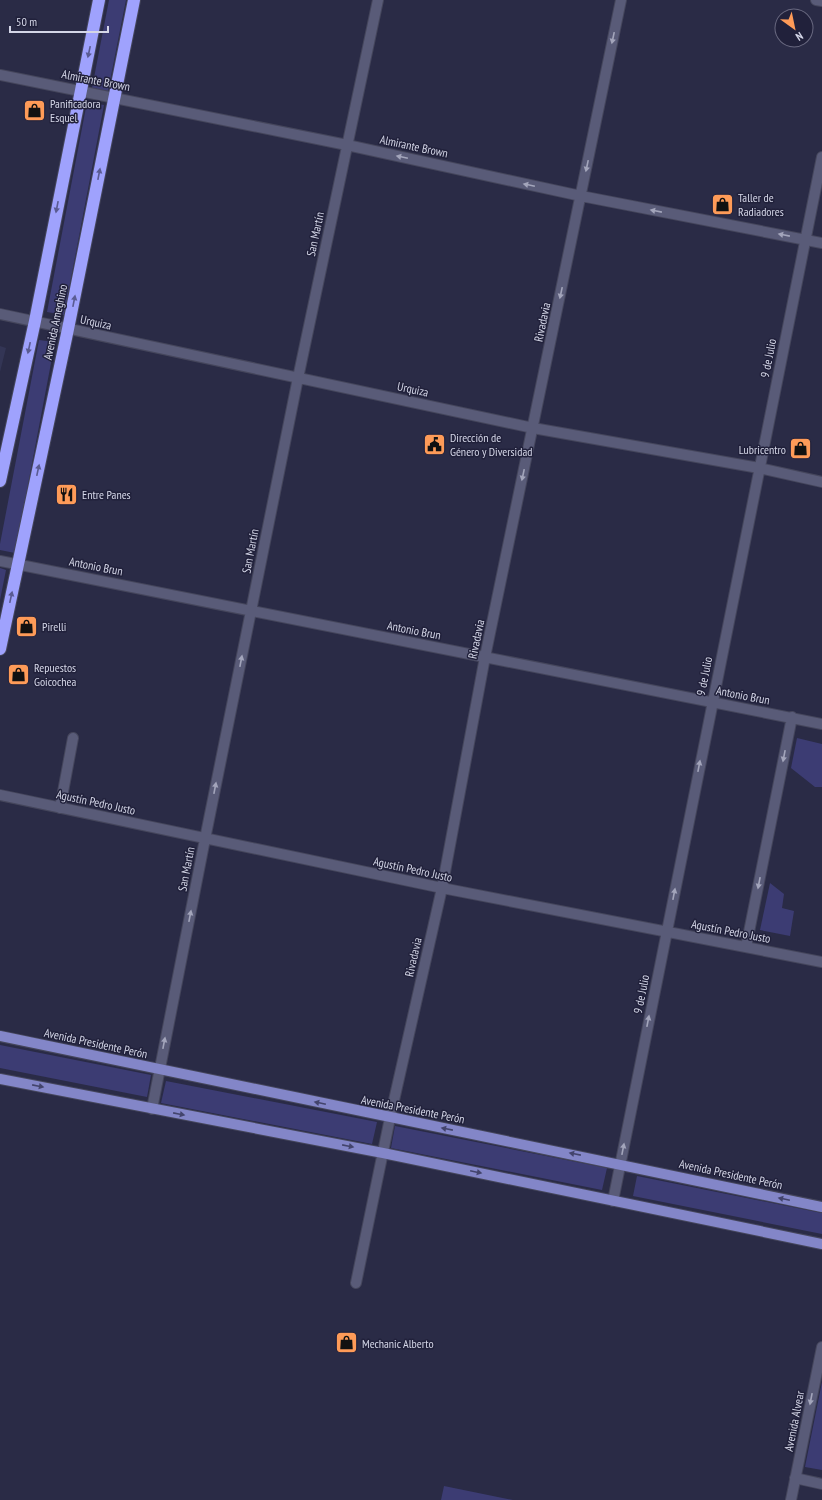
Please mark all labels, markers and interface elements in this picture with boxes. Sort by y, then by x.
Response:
scale bar [10,8,108,34]
north arrow [774,8,814,48]
text: 50 m [16,14,37,29]
text: N [793,29,806,44]
one-way arrow [609,32,615,44]
one-way arrow [85,46,91,58]
street label: Almirante Brown [61,66,131,94]
place label: Panificadora Esquel [50,96,101,125]
shop icon: Panificadora Esquel [21,97,47,123]
street label: Almirante Brown [379,131,449,161]
one-way arrow [396,154,408,160]
one-way arrow [583,159,589,172]
one-way arrow [96,168,102,180]
one-way arrow [523,181,535,187]
place label: Taller de Radiadores [738,190,784,219]
shop icon: Taller de Radiadores [710,191,736,217]
one-way arrow [54,201,60,213]
one-way arrow [650,207,662,213]
street label: San Martín [303,210,327,258]
one-way arrow [778,232,790,238]
street label: Avenida Ameghino [40,283,70,361]
one-way arrow [557,287,563,299]
one-way arrow [71,295,77,307]
street label: Rivadavia [531,301,554,343]
street label: Urquiza [79,311,113,333]
street label: 9 de Julio [757,337,779,379]
one-way arrow [25,342,31,354]
street label: Urquiza [396,378,430,400]
place label: Dirección de Género y Diversidad [450,430,532,459]
public building icon: Dirección de Género y Diversidad [422,431,448,457]
shop icon: Lubricentro [788,436,814,462]
place label: Lubricentro [739,442,786,457]
one-way arrow [35,463,41,476]
one-way arrow [520,469,526,481]
restaurant icon: Entre Panes [54,481,80,507]
place label: Entre Panes [82,487,131,502]
street label: San Martín [238,528,262,574]
street label: Antonio Brun [68,553,124,579]
one-way arrow [8,591,14,603]
shop icon: Pirelli [14,613,40,639]
street label: Antonio Brun [386,617,442,643]
street label: Rivadavia [465,618,488,660]
place label: Pirelli [42,619,66,634]
one-way arrow [238,655,244,667]
street label: 9 de Julio [693,655,715,697]
place label: Repuestos Goicochea [34,660,76,689]
shop icon: Repuestos Goicochea [6,661,32,687]
street label: Antonio Brun [715,682,771,708]
one-way arrow [781,749,787,762]
one-way arrow [697,760,703,772]
one-way arrow [212,782,218,795]
street label: Agustín Pedro Justo [55,786,137,818]
street label: San Martín [174,846,198,892]
street label: Agustín Pedro Justo [372,853,454,885]
one-way arrow [755,877,761,889]
one-way arrow [671,888,677,900]
one-way arrow [187,910,193,922]
street label: Agustín Pedro Justo [690,916,772,946]
street label: Rivadavia [401,936,425,978]
street label: 9 de Julio [630,973,652,1015]
one-way arrow [646,1015,652,1027]
street label: Avenida Presidente Perón [43,1025,149,1061]
one-way arrow [162,1037,168,1050]
one-way arrow [32,1084,44,1090]
street label: Avenida Presidente Perón [360,1092,466,1126]
one-way arrow [313,1100,326,1106]
one-way arrow [173,1112,186,1118]
one-way arrow [441,1126,453,1132]
one-way arrow [620,1142,626,1155]
one-way arrow [342,1144,355,1150]
one-way arrow [568,1151,581,1157]
street label: Avenida Presidente Perón [678,1156,784,1192]
one-way arrow [470,1170,482,1176]
one-way arrow [778,1195,790,1201]
shop icon: Mechanic Alberto [334,1330,360,1356]
place label: Mechanic Alberto [362,1336,434,1351]
street label: Avenida Alvear [781,1389,807,1452]
one-way arrow [808,1393,814,1405]

